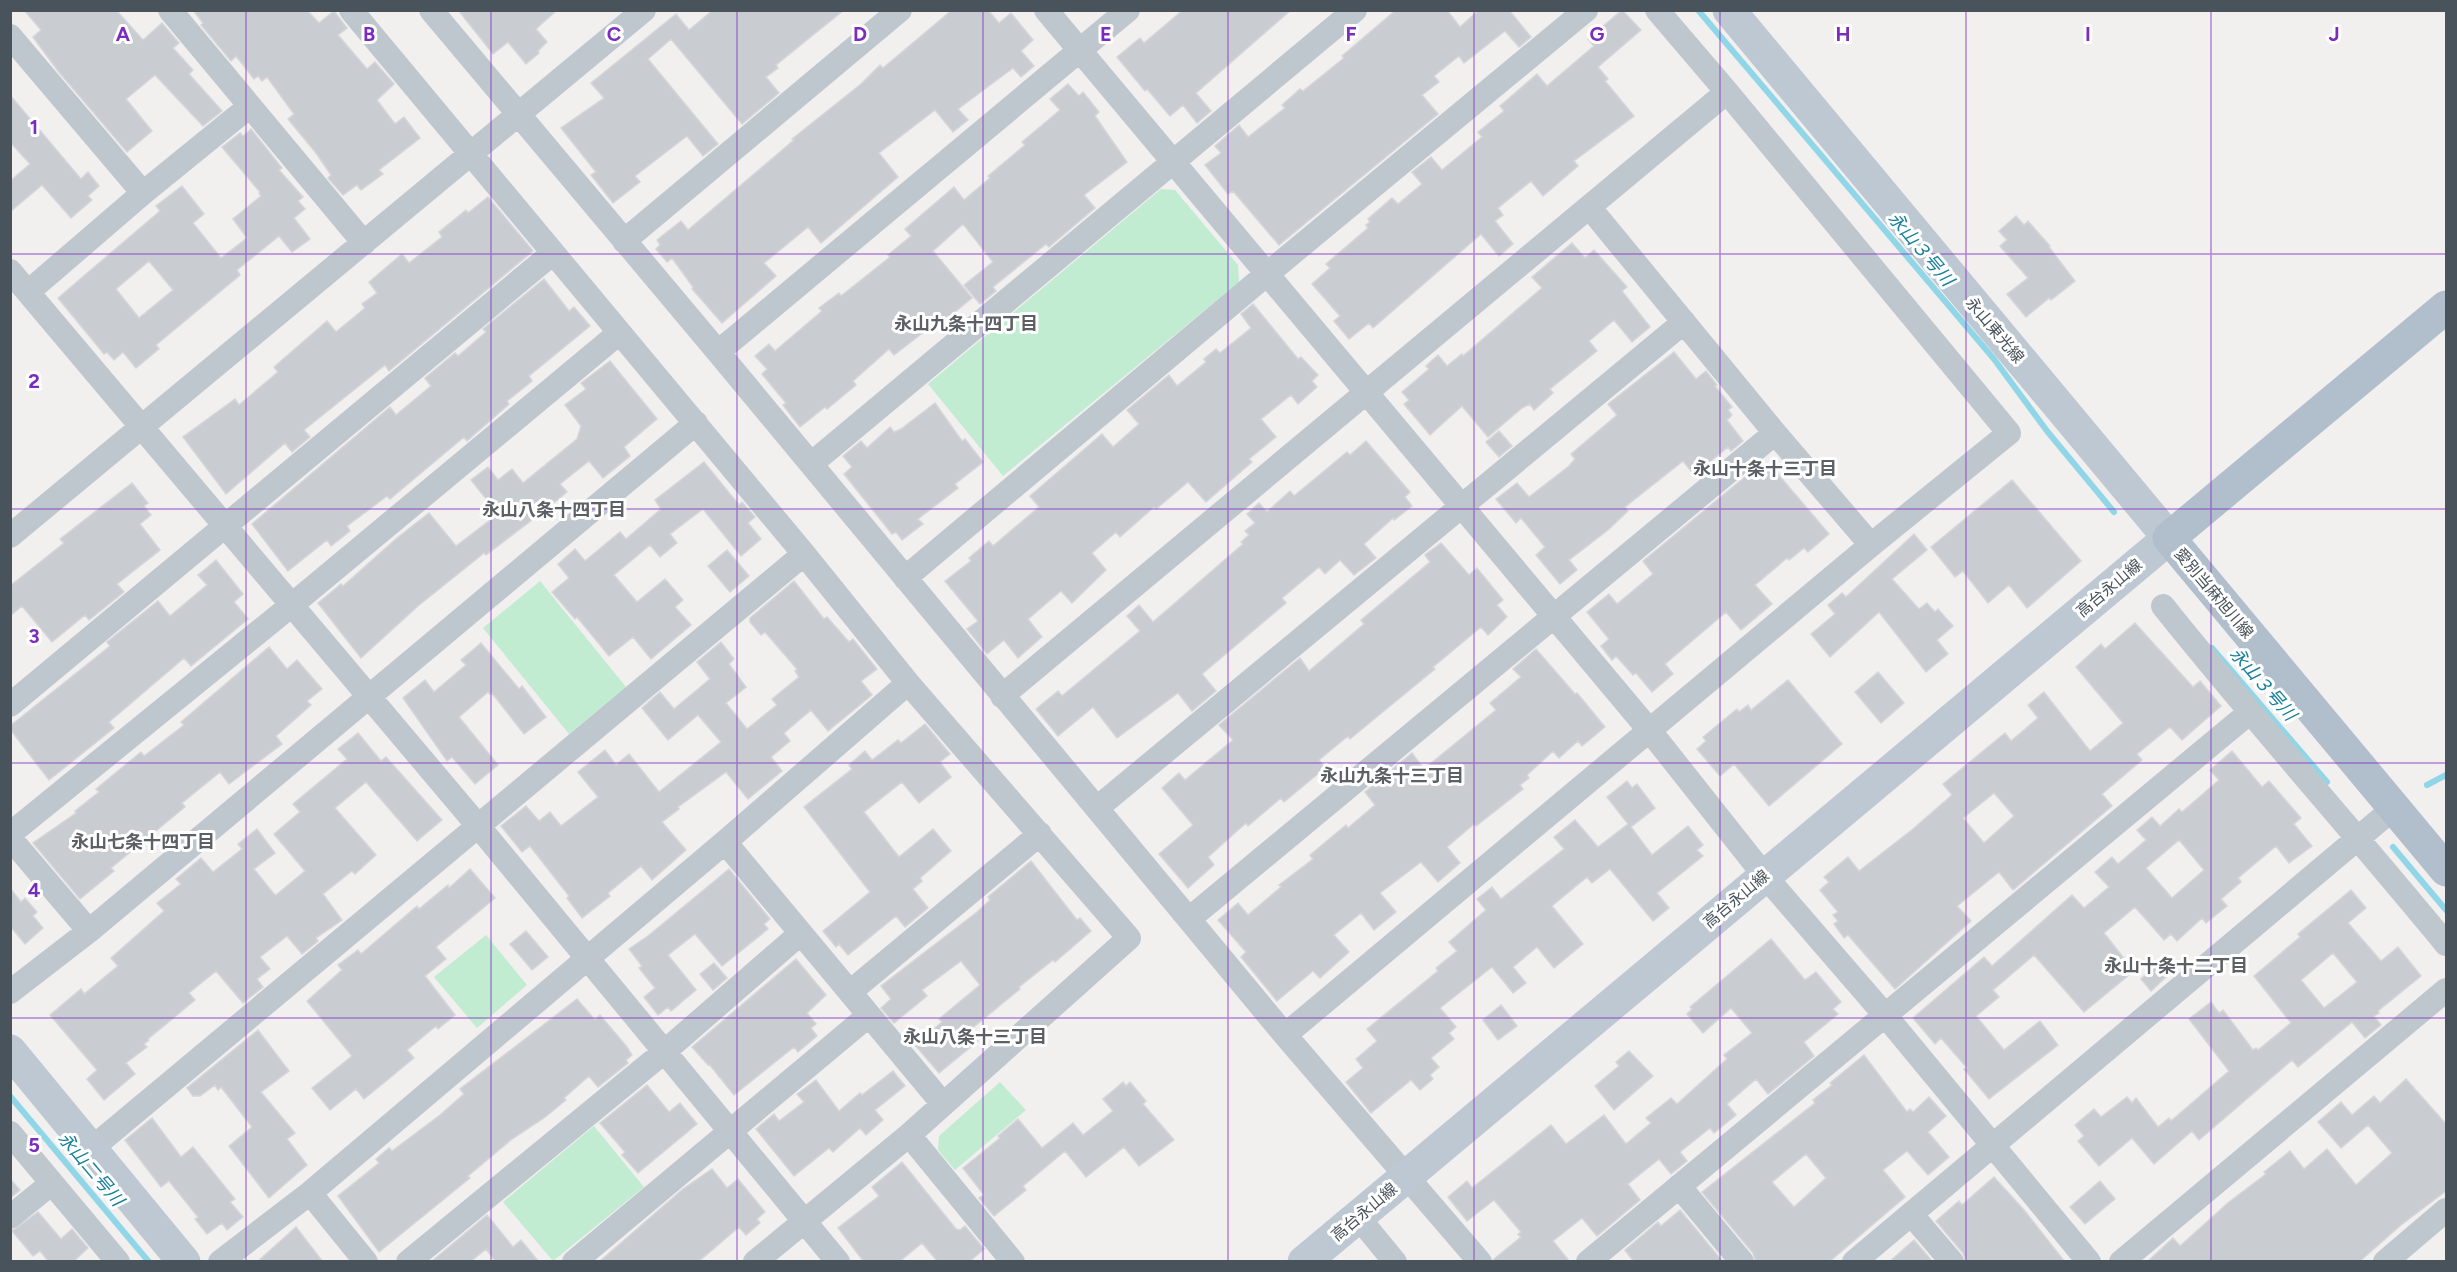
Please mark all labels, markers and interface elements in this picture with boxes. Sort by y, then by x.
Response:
text: A [116,22,131,46]
text: B [363,22,375,46]
text: C [607,22,621,46]
text: D [853,22,867,46]
text: E [1100,22,1112,46]
text: F [1345,22,1357,46]
text: G [1590,22,1605,46]
text: H [1836,22,1851,46]
text: I [2085,22,2091,46]
text: J [2328,22,2340,46]
text: 1 [30,115,38,139]
water label: 永山３号川 [1884,207,1960,292]
street label: 永山東光線 [1962,293,2028,367]
district label: 永山九条十四丁目 [894,313,1038,335]
text: 2 [28,369,40,393]
district label: 永山十条十三丁目 [1693,458,1837,480]
district label: 永山八条十四丁目 [482,499,626,521]
street label: 愛別当麻旭川線 [2171,544,2257,642]
street label: 高台永山線 [2072,555,2146,621]
text: 3 [28,624,40,648]
water label: 永山３号川 [2225,643,2302,727]
district label: 永山九条十三丁目 [1320,765,1464,787]
district label: 永山七条十四丁目 [71,831,215,853]
street label: 高台永山線 [1699,866,1773,932]
text: 4 [28,878,41,902]
district label: 永山十条十二丁目 [2104,955,2248,977]
district label: 永山八条十三丁目 [903,1026,1047,1048]
water label: 永山二号川 [54,1127,130,1212]
text: 5 [28,1133,40,1157]
street label: 高台永山線 [1327,1179,1401,1245]

